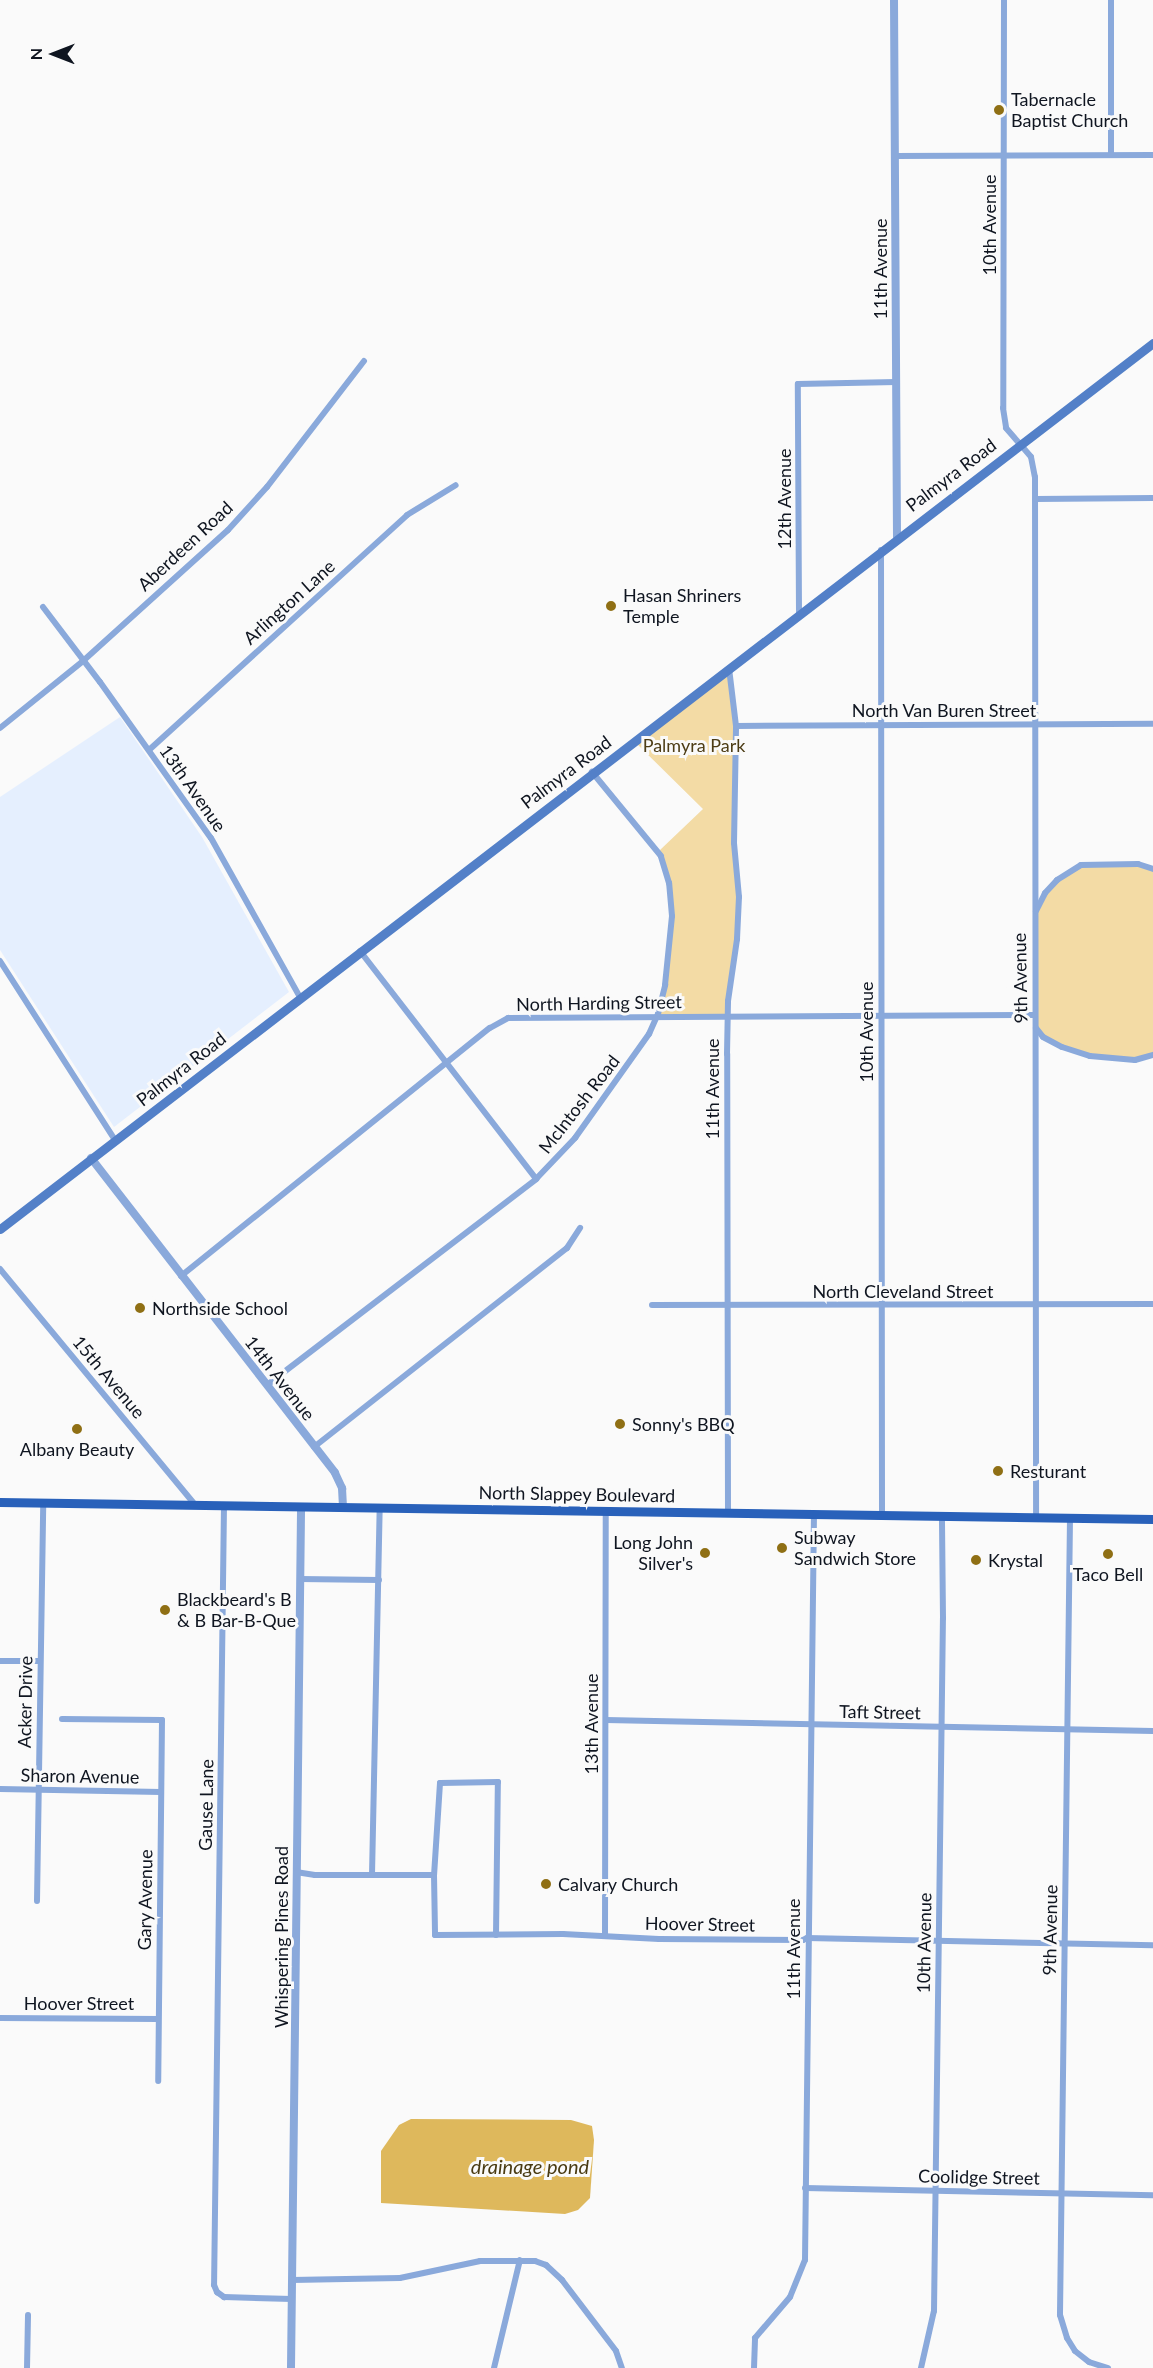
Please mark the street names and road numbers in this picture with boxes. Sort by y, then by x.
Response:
street label: 10th Avenue [978,174,1000,276]
street label: 11th Avenue [869,218,891,320]
street label: Palmyra Road [902,434,1000,516]
street label: 12th Avenue [773,448,795,550]
street label: Aberdeen Road [133,497,237,595]
street label: Arlington Lane [239,555,339,649]
street label: North Van Buren Street [851,699,1037,721]
street label: Palmyra Road [517,731,615,813]
street label: 13th Avenue [155,740,231,836]
street label: 9th Avenue [1008,932,1032,1024]
street label: 10th Avenue [855,981,877,1083]
street label: North Harding Street [516,991,682,1015]
street label: Palmyra Road [132,1027,230,1111]
street label: 11th Avenue [701,1038,723,1140]
street label: McIntosh Road [534,1051,624,1157]
street label: North Cleveland Street [813,1280,993,1302]
street label: 15th Avenue [68,1331,150,1423]
street label: 14th Avenue [240,1331,320,1425]
street label: North Slappey Boulevard [478,1481,676,1507]
street label: Acker Drive [13,1655,37,1749]
street label: 13th Avenue [580,1673,602,1775]
street label: Taft Street [839,1700,921,1724]
street label: Gause Lane [194,1759,218,1851]
street label: Sharon Avenue [20,1764,140,1788]
street label: Whispering Pines Road [270,1846,292,2028]
street label: Gary Avenue [133,1849,157,1951]
street label: 9th Avenue [1038,1884,1062,1976]
street label: 10th Avenue [912,1892,936,1994]
street label: 11th Avenue [782,1898,804,2000]
street label: Hoover Street [644,1912,756,1936]
street label: Hoover Street [24,1992,134,2014]
street label: Coolidge Street [918,2165,1040,2189]

